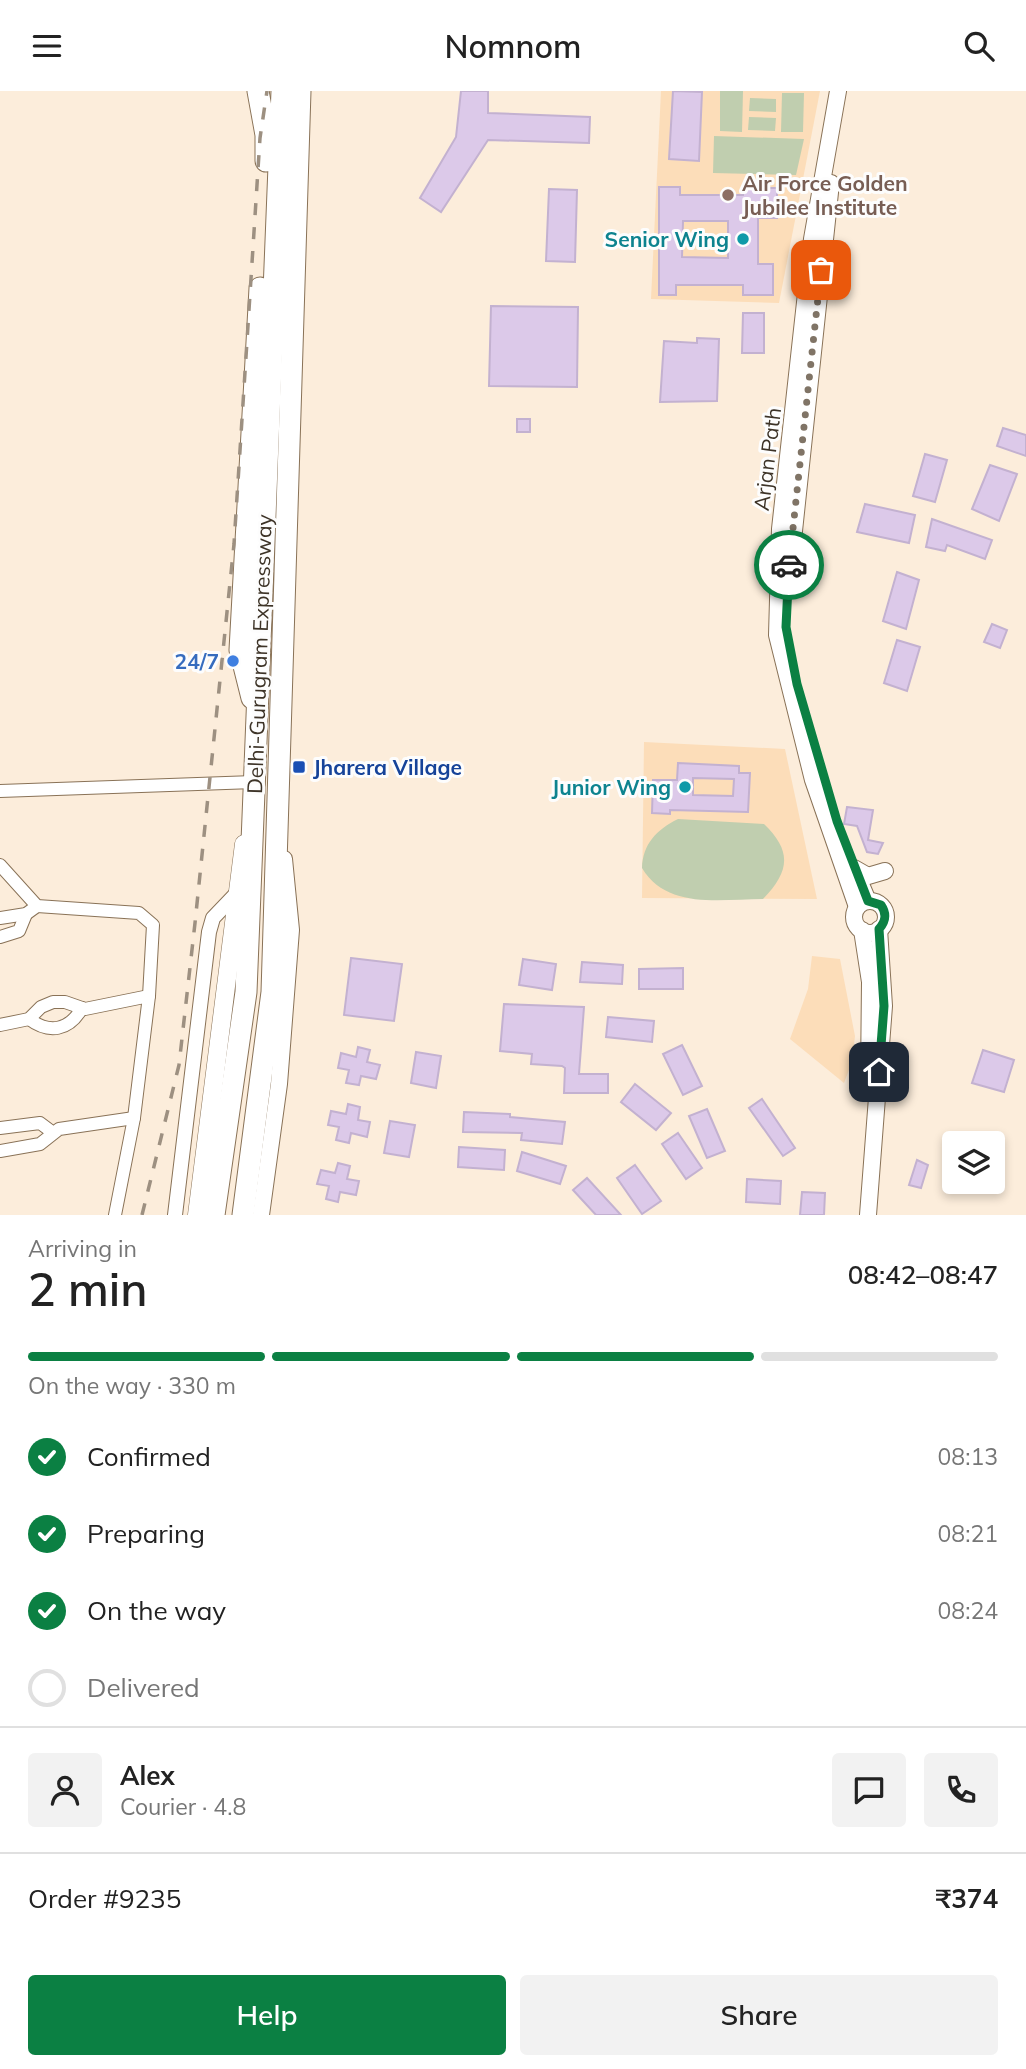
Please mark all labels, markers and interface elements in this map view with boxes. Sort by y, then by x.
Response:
text: Nomnom [445,26,582,66]
icon: menu [28,27,66,65]
icon: search [960,27,998,65]
place label: Air Force Golden Jubilee Institute [742,170,908,220]
marker: Air Force Golden Jubilee Institute [720,187,736,203]
place label: Senior Wing [605,226,729,252]
marker: Senior Wing [735,231,751,247]
pin [791,240,851,300]
icon: bag [802,251,840,289]
street label: Arjan Path [748,406,786,512]
street label: Delhi-Gurugram Expressway [241,514,277,794]
courier [754,530,824,600]
icon: car [770,546,808,584]
place label: 24/7 [175,648,219,674]
marker: 24/7 [225,653,241,669]
place label: Jharera Village [313,754,462,780]
marker: Jharera Village [291,759,307,775]
place label: Junior Wing [552,774,671,800]
marker: Junior Wing [677,779,693,795]
pin [849,1042,909,1102]
icon: home [860,1053,898,1091]
map controls [942,1131,1005,1194]
button: layers [942,1131,1005,1194]
text: Arriving in [28,1234,137,1263]
text: 08:42–08:47 [848,1258,998,1291]
text: 2 min [28,1260,147,1318]
text: On the way · 330 m [28,1371,236,1400]
icon: check [28,1438,66,1476]
text: Confirmed [87,1440,211,1473]
text: 08:13 [938,1442,998,1471]
icon: check [28,1515,66,1553]
text: Preparing [87,1517,205,1550]
text: 08:21 [938,1519,998,1548]
icon: check [28,1592,66,1630]
text: On the way [87,1594,226,1627]
text: 08:24 [938,1596,998,1625]
text: Delivered [87,1671,200,1704]
button: person [28,1753,102,1827]
button: chat [832,1753,906,1827]
button: phone [924,1753,998,1827]
text: Alex [120,1759,175,1792]
text: Courier · 4.8 [120,1792,246,1821]
text: Order #9235 [28,1882,181,1915]
text: ₹374 [936,1882,998,1915]
button: Help [28,1975,506,2055]
button: Share [520,1975,998,2055]

